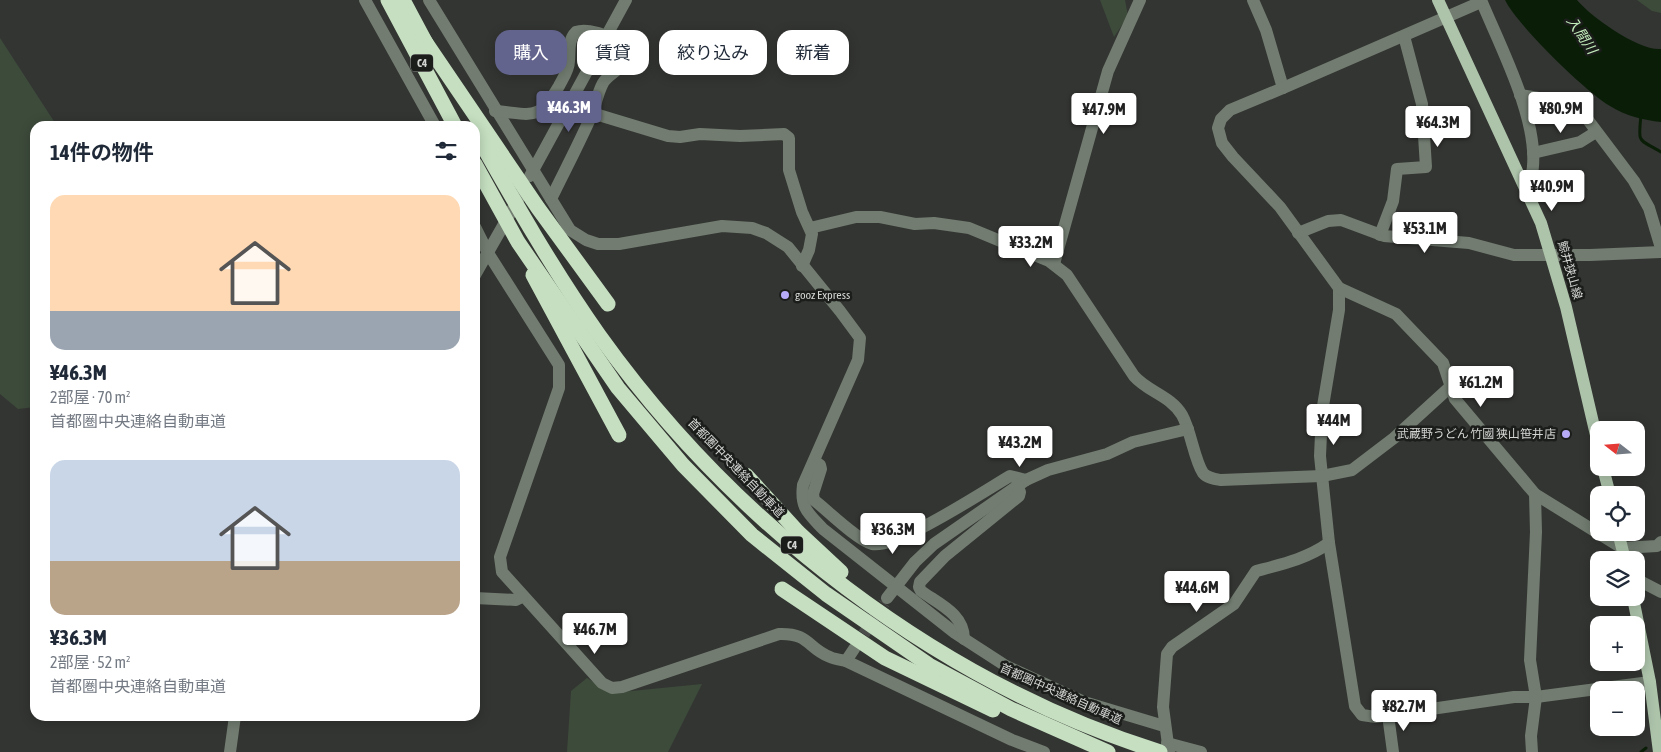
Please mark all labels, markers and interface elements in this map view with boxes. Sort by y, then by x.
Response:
water label: 入間川 [1564,13,1601,59]
chip: 購入 [495,30,567,75]
chip: 賃貸 [577,30,649,75]
chip: 絞り込み [659,30,767,75]
chip: 新着 [777,30,849,75]
road number: C4 [411,54,433,72]
pin: ¥46.3M [528,90,610,133]
pin: ¥47.9M [1063,92,1145,135]
pin: ¥80.9M [1520,92,1602,134]
text: ¥46.3M [547,98,591,116]
text: ¥80.9M [1539,99,1583,117]
text: ¥47.9M [1082,100,1126,118]
pin: ¥64.3M [1397,106,1479,148]
text: ¥64.3M [1416,113,1460,131]
icon: filters [432,137,460,165]
text: 14件の物件 [50,140,154,164]
pin: ¥40.9M [1511,170,1593,212]
text: ¥40.9M [1530,177,1574,195]
pin: ¥53.1M [1384,212,1466,254]
text: ¥53.1M [1403,219,1447,237]
pin: ¥33.2M [990,226,1072,268]
icon: home [210,228,300,318]
text: ¥33.2M [1009,233,1053,251]
street label: 鯨井狭山線 [1555,239,1585,301]
place label: gooz Express [795,288,850,302]
marker: gooz Express [779,289,791,301]
text: ¥46.3M [50,360,107,384]
pin: ¥61.2M [1440,366,1522,408]
text: ¥61.2M [1459,373,1503,391]
text: 2部屋 · 70 m² [50,388,131,406]
pin: ¥44M [1304,404,1364,446]
text: ¥44M [1318,411,1350,429]
text: 首都圏中央連絡自動車道 [50,412,226,430]
street label: 首都圏中央連絡自動車道 [685,416,787,520]
north arrow [1590,421,1645,476]
map controls [1590,421,1645,736]
pin: ¥43.2M [979,426,1061,468]
place label: 武蔵野うどん 竹國 狭山笹井店 [1397,427,1556,441]
marker: 武蔵野うどん 竹國 狭山笹井店 [1560,428,1572,440]
text: ¥43.2M [998,433,1042,451]
button: locate [1590,486,1645,541]
icon: home [210,493,300,583]
pin: ¥36.3M [852,512,934,555]
text: ¥36.3M [871,520,915,538]
road number: C4 [781,536,803,554]
button: layers [1590,551,1645,606]
pin: ¥44.6M [1156,570,1238,613]
text: ¥44.6M [1175,578,1219,596]
pin: ¥46.7M [554,612,636,655]
button: + [1590,616,1645,671]
text: ¥46.7M [573,620,617,638]
text: ¥36.3M [50,625,107,649]
text: 2部屋 · 52 m² [50,653,131,671]
street label: 首都圏中央連絡自動車道 [998,661,1124,727]
text: 首都圏中央連絡自動車道 [50,677,226,695]
button: − [1590,681,1645,736]
pin: ¥82.7M [1363,690,1445,732]
text: ¥82.7M [1382,697,1426,715]

